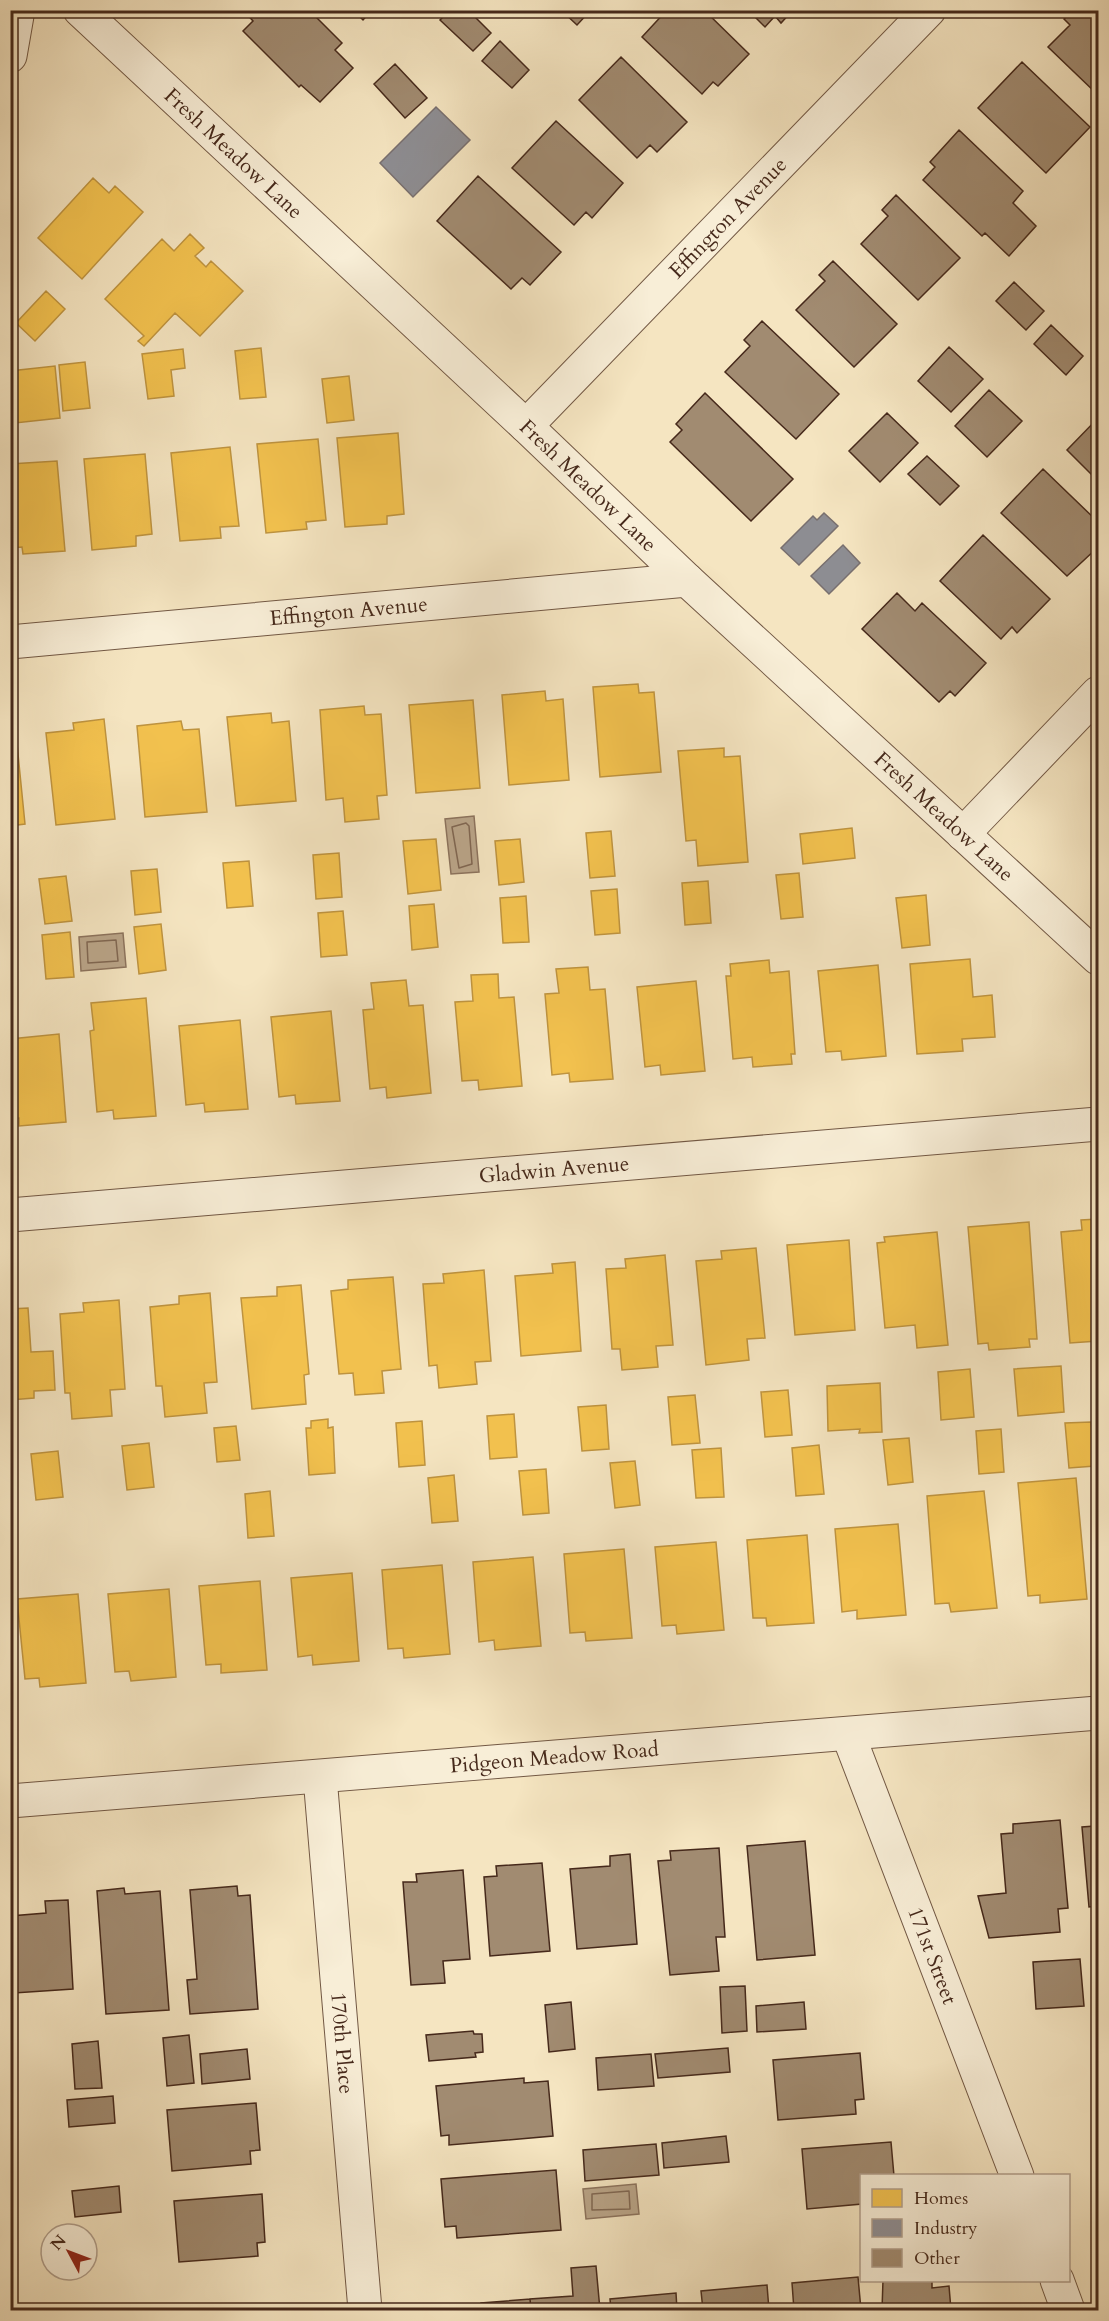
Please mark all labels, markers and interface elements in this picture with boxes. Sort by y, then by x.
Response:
street label: Fresh Meadow Lane [158,81,309,225]
street label: Effington Avenue [662,151,793,285]
street label: Fresh Meadow Lane [513,413,663,558]
street label: Effington Avenue [268,589,429,633]
street label: Fresh Meadow Lane [868,745,1020,888]
street label: Gladwin Avenue [478,1149,630,1190]
street label: Pidgeon Meadow Road [449,1734,660,1780]
street label: 171st Street [901,1902,965,2009]
street label: 170th Place [324,1991,361,2095]
legend [860,2174,1070,2282]
text: Homes [914,2186,968,2211]
text: Industry [914,2216,978,2241]
north arrow [39,2222,99,2282]
text: N [46,2230,71,2255]
text: Other [914,2246,960,2271]

